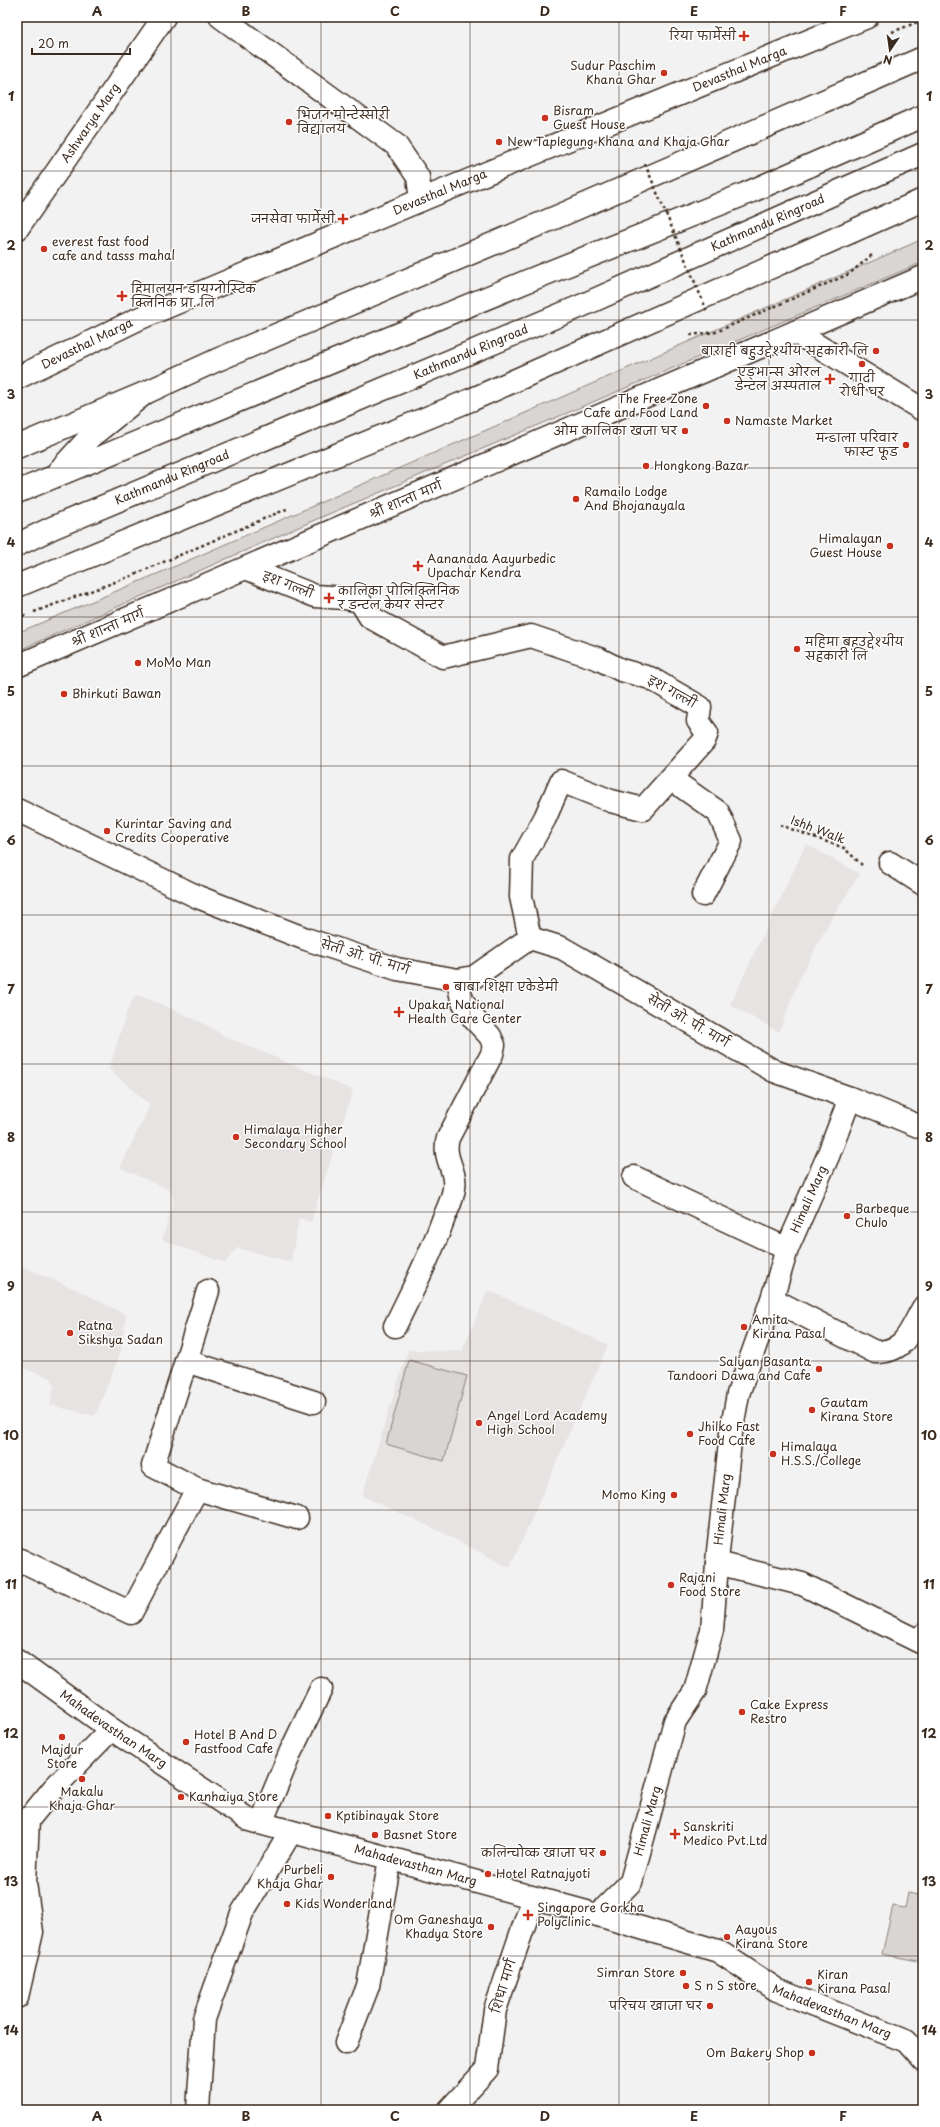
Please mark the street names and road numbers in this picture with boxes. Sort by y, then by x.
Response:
street label: Devasthal Marga [690,41,789,96]
street label: Ashwarya Marg [56,79,124,166]
street label: Devasthal Marga [390,164,490,219]
street label: Kathmandu Ringroad [708,189,827,255]
street label: Devasthal Marga [38,313,136,373]
street label: Kathmandu Ringroad [410,319,531,383]
street label: Kathmandu Ringroad [112,445,232,509]
street label: श्री शान्ता मार्ग [366,475,446,523]
street label: इश गल्ली [259,566,317,602]
street label: श्री शान्ता मार्ग [68,603,148,651]
street label: इश गल्ली [644,670,701,712]
street label: Ishh Walk [788,810,848,848]
street label: सेती ओ. पी. मार्ग [318,933,413,978]
street label: सेती ओ. पी. मार्ग [644,988,734,1052]
street label: Himali Marg [785,1162,831,1235]
street label: Himali Marg [709,1473,734,1546]
street label: Mahadevasthan Marg [57,1685,171,1772]
street label: Himali Marg [629,1784,665,1858]
street label: Mahadevasthan Marg [353,1839,479,1890]
street label: शिधा मार्ग [486,1955,520,2016]
street label: Mahadevasthan Marg [770,1979,894,2042]

